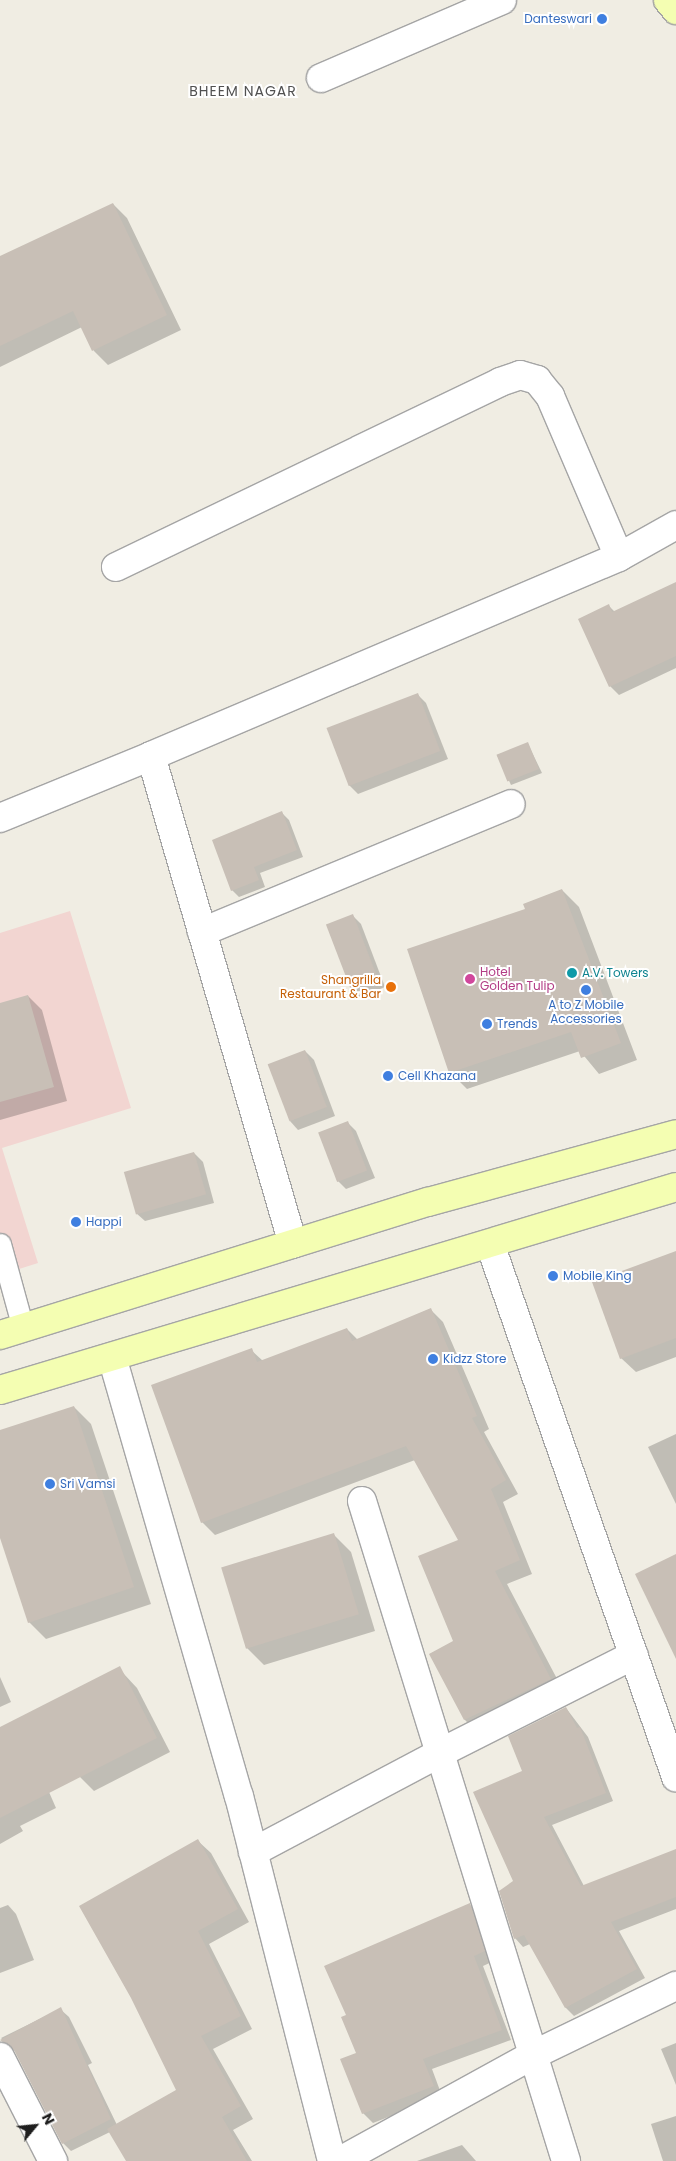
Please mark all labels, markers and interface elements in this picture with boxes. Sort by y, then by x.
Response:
place label: Danteswari [524,12,592,26]
marker: Danteswari [596,13,608,25]
district label: BHEEM NAGAR [188,83,298,99]
place label: Hotel Golden Tulip [480,965,555,993]
place label: A.V. Towers [582,966,649,980]
marker: A.V. Towers [566,967,578,979]
place label: Shangrilla Restaurant & Bar [280,973,381,1001]
marker: Hotel Golden Tulip [464,973,476,985]
marker: Shangrilla Restaurant & Bar [385,981,397,993]
marker: A to Z Mobile Accessories [580,984,592,996]
place label: A to Z Mobile Accessories [548,998,624,1026]
place label: Trends [497,1017,537,1031]
marker: Trends [481,1018,493,1030]
place label: Cell Khazana [398,1069,476,1083]
marker: Cell Khazana [382,1070,394,1082]
place label: Happi [86,1215,122,1229]
marker: Happi [70,1216,82,1228]
place label: Mobile King [563,1269,632,1283]
marker: Mobile King [547,1270,559,1282]
place label: Kidzz Store [443,1352,506,1366]
marker: Kidzz Store [427,1353,439,1365]
place label: Sri Vamsi [60,1477,115,1491]
marker: Sri Vamsi [44,1478,56,1490]
north arrow [10,2101,60,2151]
text: N [37,2110,60,2128]

